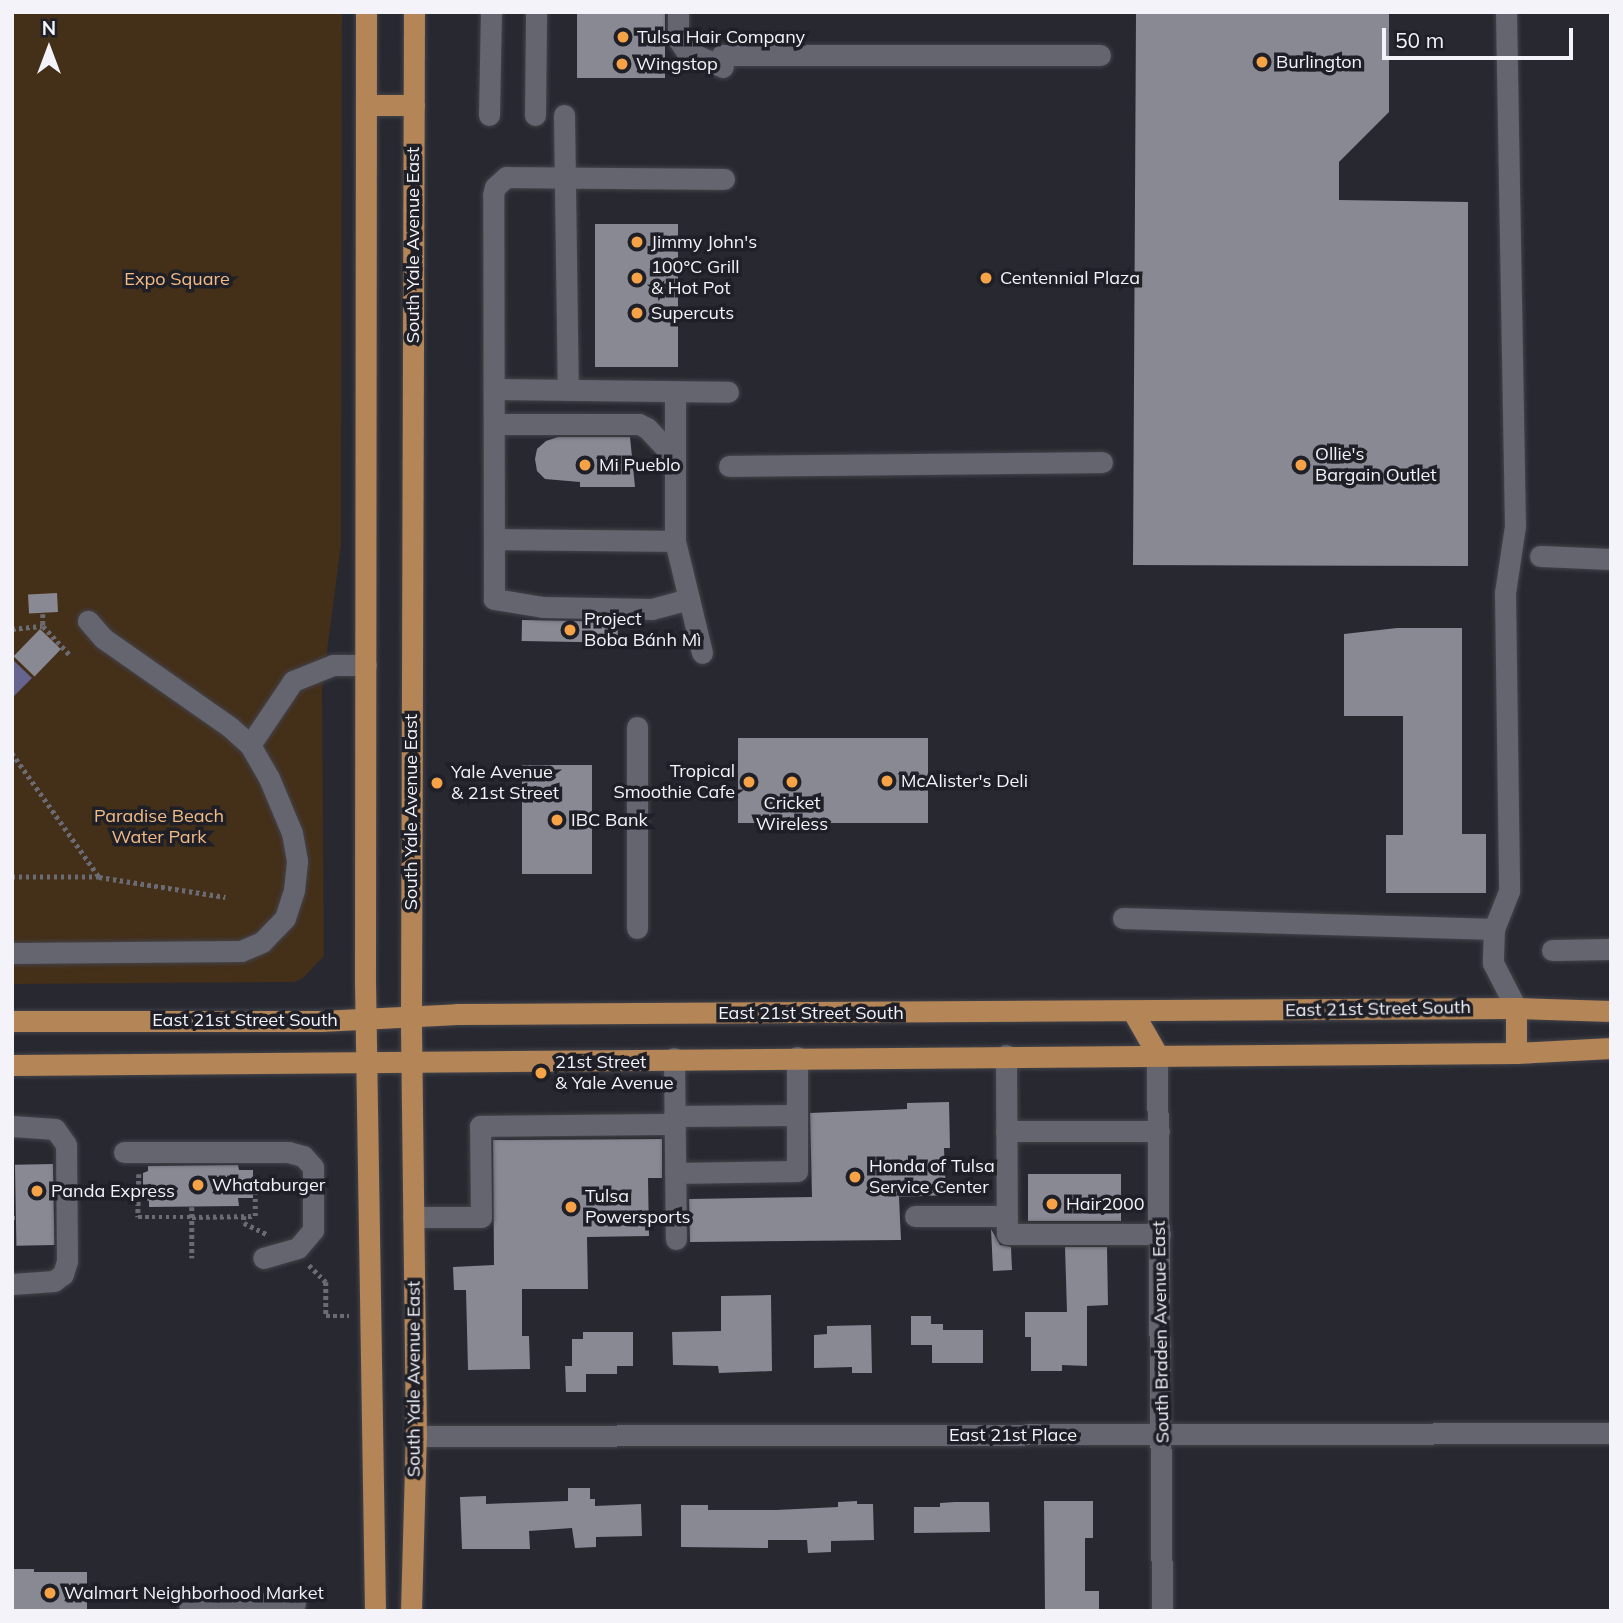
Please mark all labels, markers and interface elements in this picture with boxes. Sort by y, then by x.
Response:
north arrow [14,14,84,84]
scale bar [1385,14,1576,58]
text: N [42,16,56,40]
place label: Tulsa Hair Company [637,26,805,48]
text: 50 m [1395,27,1444,53]
marker: Tulsa Hair Company [615,29,631,45]
place label: Burlington [1276,51,1362,73]
place label: Wingstop [636,53,718,75]
marker: Burlington [1254,54,1270,70]
marker: Wingstop [614,56,630,72]
street label: South Yale Avenue East [402,147,424,343]
place label: Jimmy John's [651,231,757,253]
marker: Jimmy John's [629,234,645,250]
place label: 100°C Grill & Hot Pot [651,257,739,300]
place label: Centennial Plaza [1000,267,1140,289]
park label: Expo Square [124,268,230,290]
marker: 100°C Grill & Hot Pot [629,270,645,286]
marker: Centennial Plaza [978,270,994,286]
place label: Supercuts [651,302,734,324]
marker: Supercuts [629,305,645,321]
place label: Ollie's Bargain Outlet [1315,444,1437,486]
place label: Mi Pueblo [599,454,681,476]
marker: Mi Pueblo [577,457,593,473]
marker: Ollie's Bargain Outlet [1293,457,1309,473]
place label: Project Boba Bánh Mì [584,609,701,652]
marker: Project Boba Bánh Mì [562,622,578,638]
street label: South Yale Avenue East [400,714,422,910]
place label: Tropical Smoothie Cafe [613,761,735,804]
place label: Yale Avenue & 21st Street [451,762,559,804]
place label: McAlister's Deli [901,770,1028,792]
marker: McAlister's Deli [879,773,895,789]
marker: Tropical Smoothie Cafe [741,774,757,790]
marker: Cricket Wireless [784,774,800,790]
marker: Yale Avenue & 21st Street [429,775,445,791]
place label: Cricket Wireless [756,793,828,836]
park label: Paradise Beach Water Park [94,806,224,848]
place label: IBC Bank [571,809,648,831]
marker: IBC Bank [549,812,565,828]
street label: East 21st Street South [1285,997,1471,1021]
street label: East 21st Street South [718,1002,904,1024]
street label: East 21st Street South [152,1009,338,1031]
place label: 21st Street & Yale Avenue [555,1052,674,1094]
marker: 21st Street & Yale Avenue [533,1065,549,1081]
place label: Honda of Tulsa Service Center [869,1156,995,1198]
marker: Honda of Tulsa Service Center [847,1169,863,1185]
place label: Whataburger [212,1174,325,1196]
marker: Whataburger [190,1177,206,1193]
place label: Panda Express [51,1180,175,1202]
marker: Panda Express [29,1183,45,1199]
place label: Tulsa Powersports [585,1186,690,1228]
place label: Hair2000 [1066,1193,1145,1215]
marker: Hair2000 [1044,1196,1060,1212]
marker: Tulsa Powersports [563,1199,579,1215]
street label: South Braden Avenue East [1148,1221,1174,1443]
street label: South Yale Avenue East [403,1281,425,1477]
street label: East 21st Place [949,1424,1077,1446]
place label: Walmart Neighborhood Market [64,1582,324,1604]
marker: Walmart Neighborhood Market [42,1585,58,1601]

